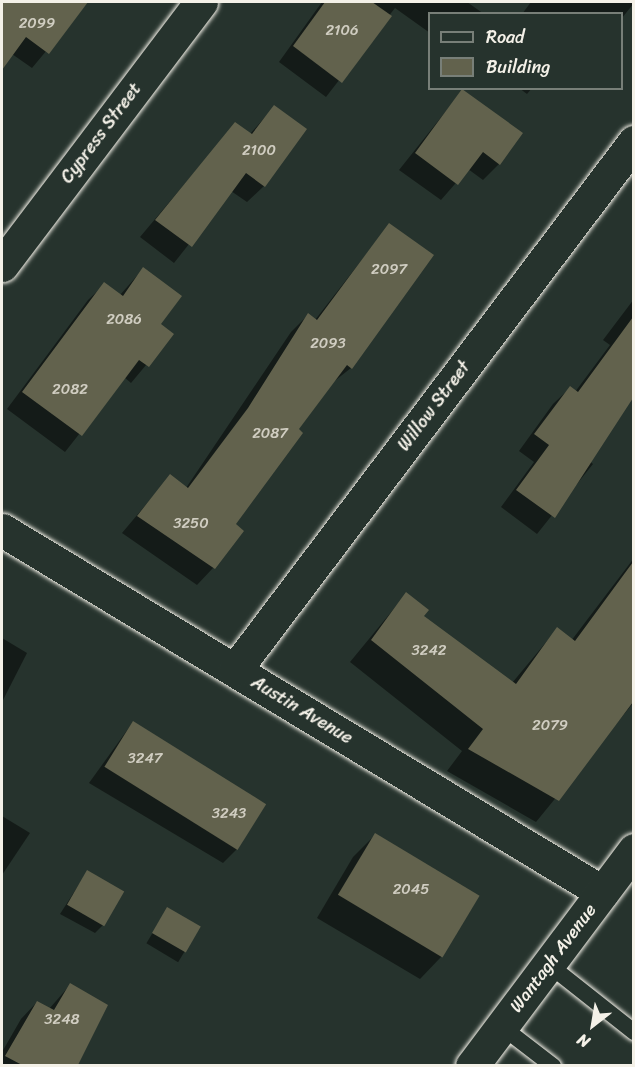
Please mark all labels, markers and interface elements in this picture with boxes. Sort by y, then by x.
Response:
legend [428,12,623,90]
house number: 2099 [19,15,55,33]
text: Road [486,21,525,53]
house number: 2106 [325,22,359,40]
text: Building [486,51,550,83]
street label: Cypress Street [56,78,146,188]
house number: 2100 [242,142,276,160]
house number: 2097 [371,261,407,279]
house number: 2086 [106,311,142,329]
house number: 2093 [310,335,346,353]
street label: Willow Street [393,357,475,455]
house number: 2082 [52,381,88,399]
house number: 2087 [252,425,288,443]
house number: 3250 [173,515,209,533]
house number: 3242 [412,642,446,660]
street label: Austin Avenue [247,671,357,749]
house number: 2079 [532,717,568,735]
house number: 3247 [128,750,162,768]
house number: 3243 [212,805,246,823]
house number: 2045 [393,881,429,899]
street label: Wantagh Avenue [505,900,601,1016]
north arrow [563,995,623,1055]
house number: 3248 [44,1011,80,1029]
text: N [571,1026,596,1056]

